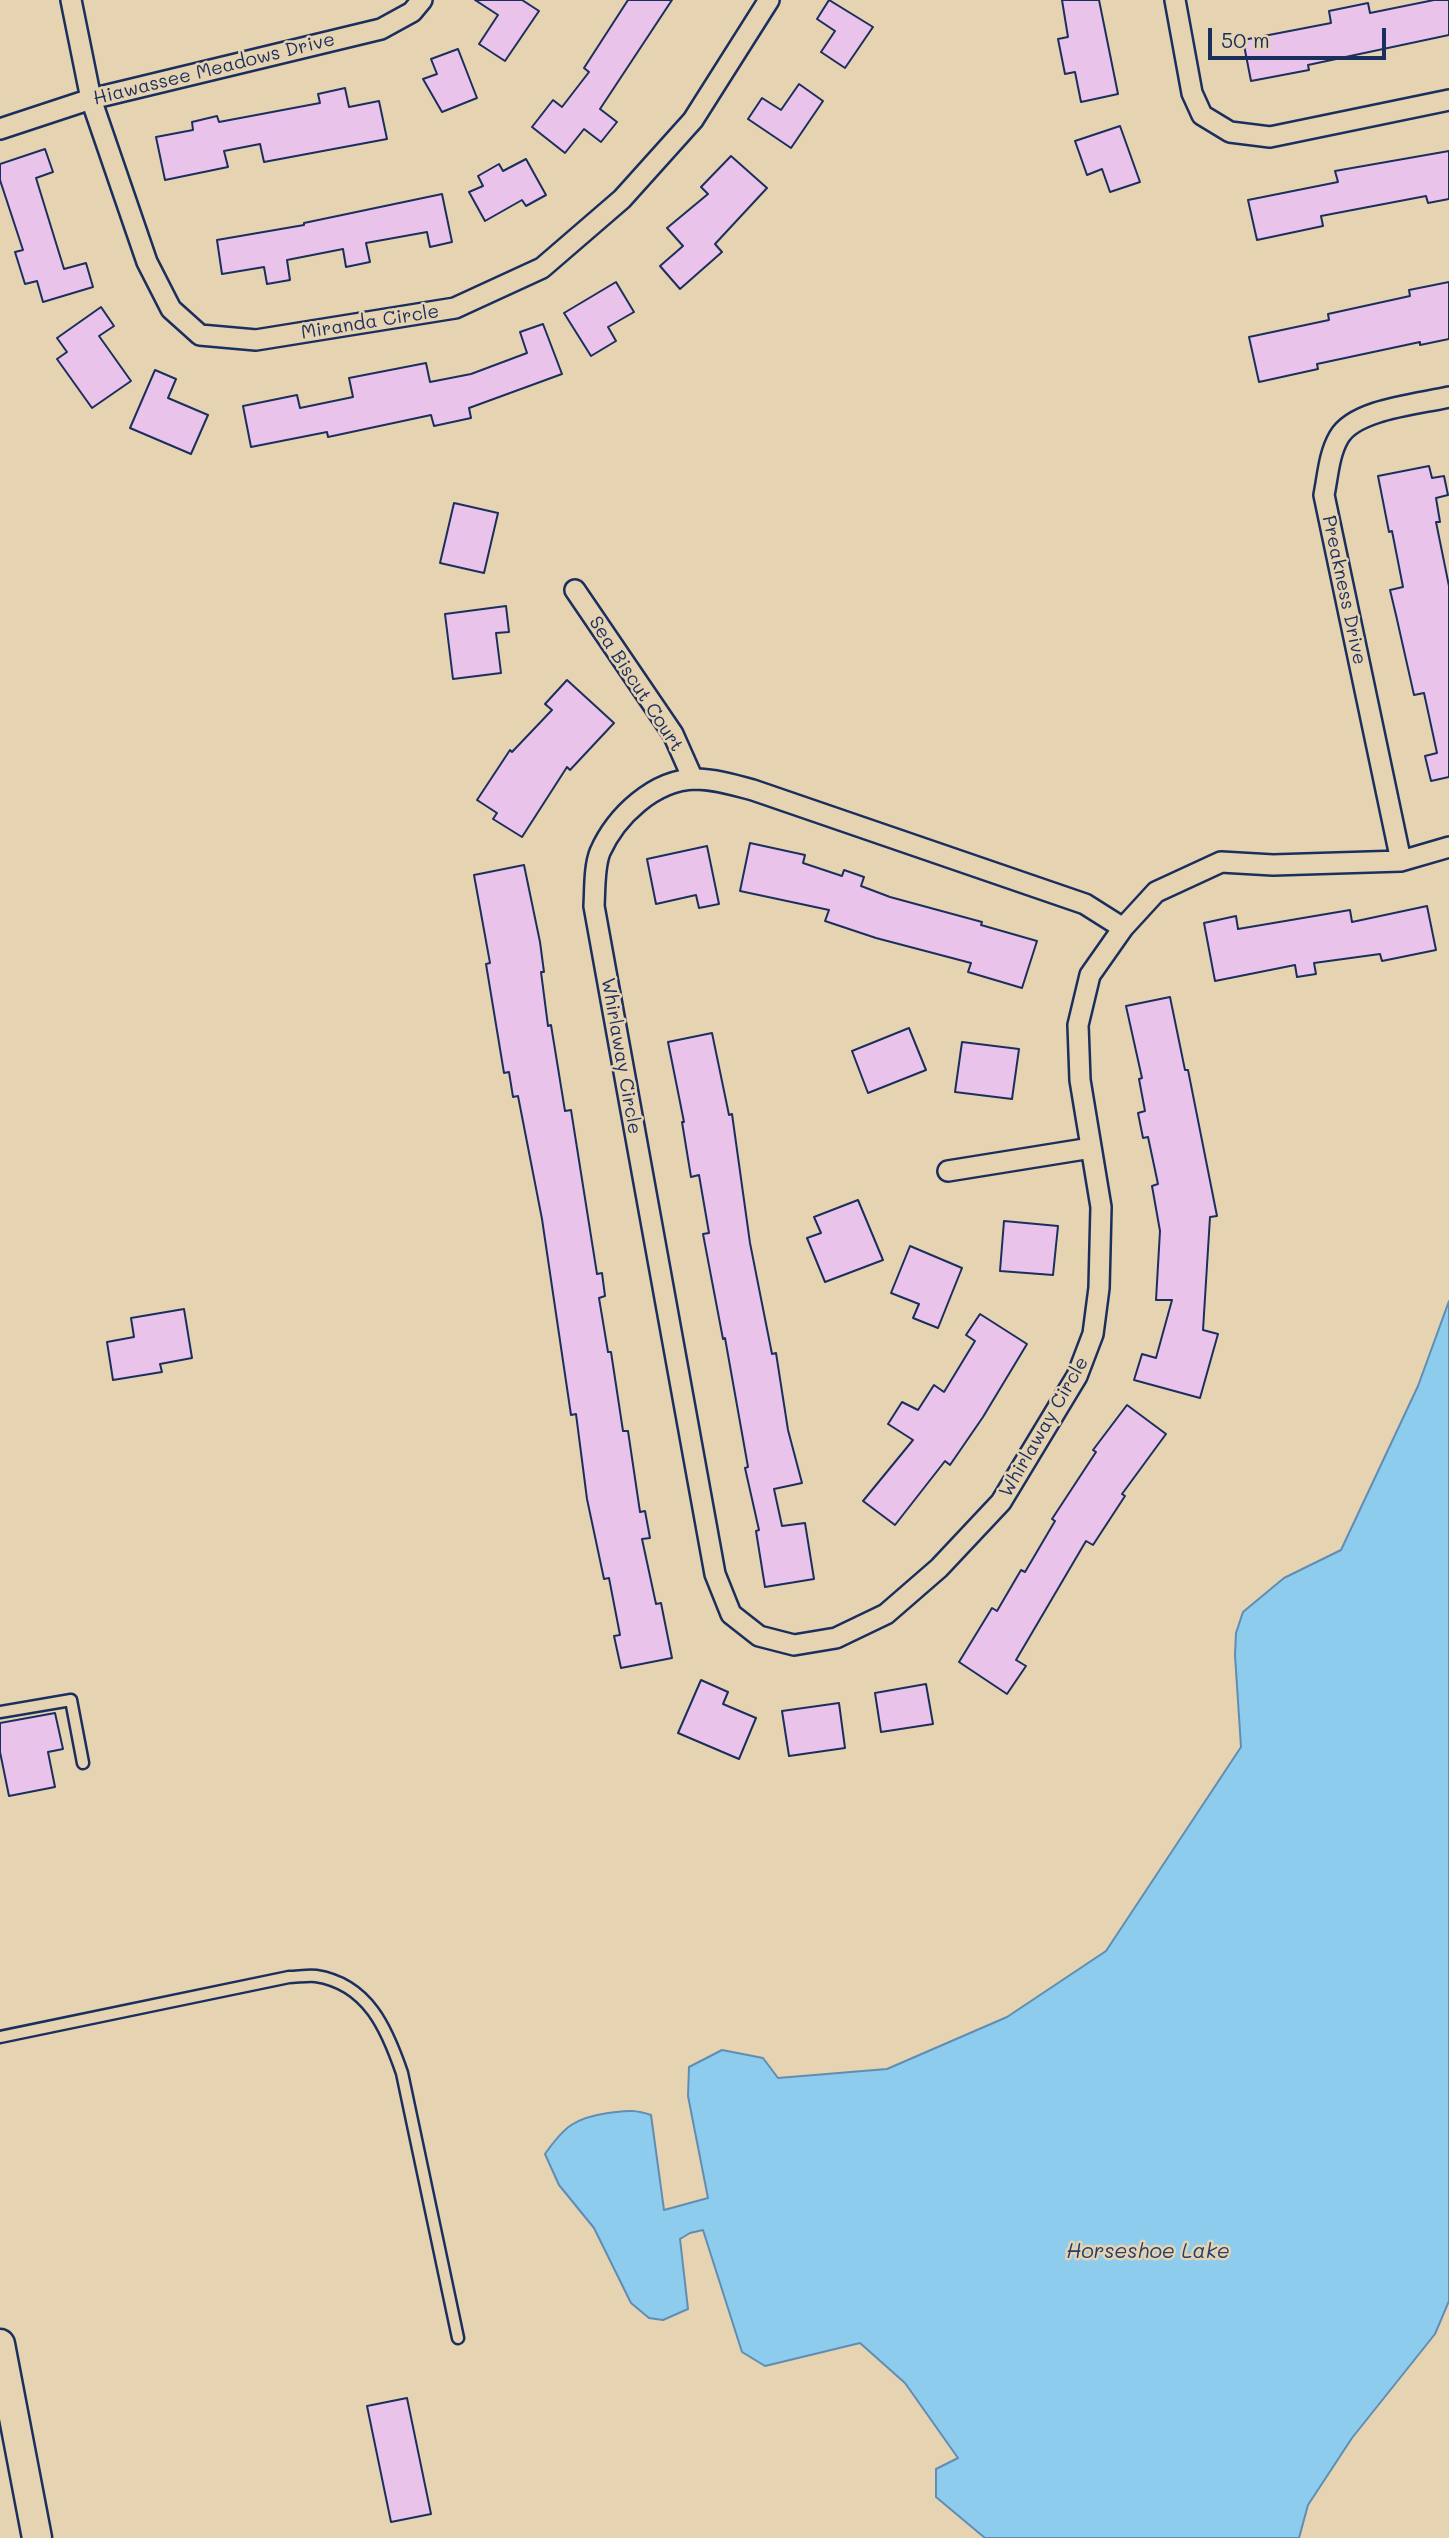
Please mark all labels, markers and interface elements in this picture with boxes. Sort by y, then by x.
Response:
scale bar [1211,14,1390,58]
text: 50 m [1221,26,1270,53]
street label: Hiawassee Meadows Drive [91,28,337,110]
street label: Miranda Circle [299,300,441,344]
street label: Preakness Drive [1317,513,1371,667]
street label: Sea Biscut Court [584,612,688,756]
street label: Whirlaway Circle [596,976,646,1136]
street label: Whirlaway Circle [994,1353,1094,1501]
water label: Horseshoe Lake [1066,2239,1230,2265]

